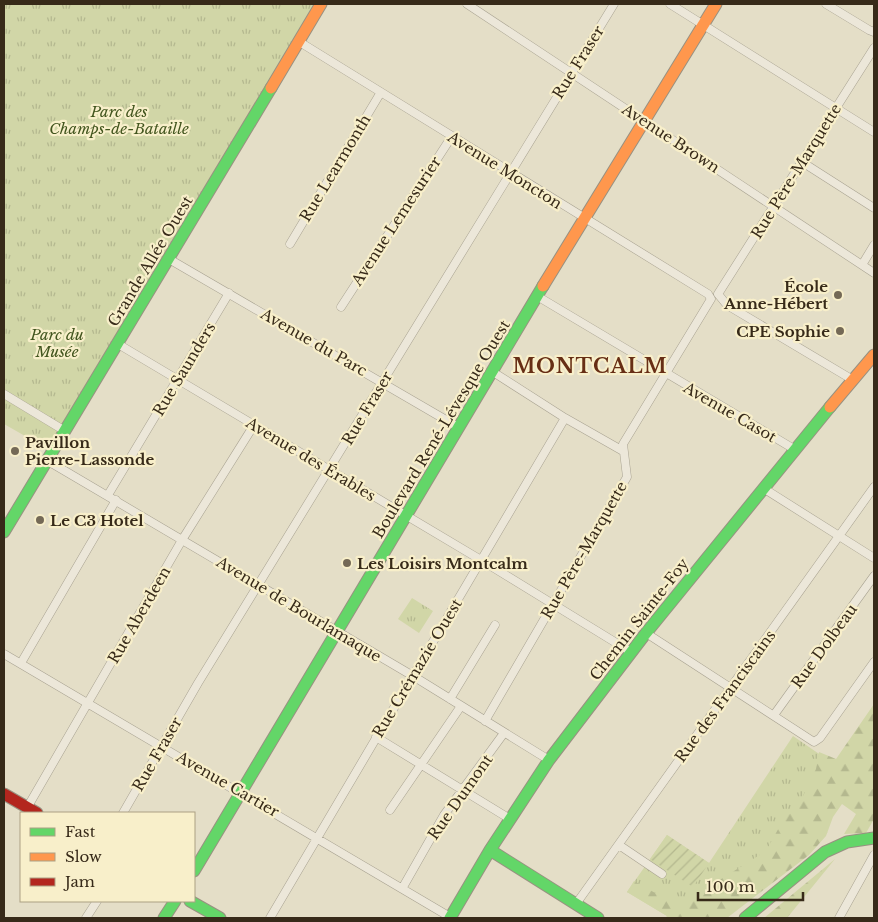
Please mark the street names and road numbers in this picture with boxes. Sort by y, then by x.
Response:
street label: Rue Fraser [548,21,608,102]
street label: Avenue Brown [618,99,723,177]
street label: Rue Père-Marquette [747,100,845,242]
street label: Rue Learmonth [295,111,375,225]
street label: Avenue Moncton [443,127,566,213]
street label: Avenue Lemesurier [347,152,445,290]
street label: Grande Allée Ouest [103,192,197,330]
street label: Avenue du Parc [257,303,370,380]
street label: Boulevard René-Lévesque Ouest [368,316,514,541]
street label: Rue Saunders [149,319,219,419]
street label: Rue Fraser [338,367,397,448]
street label: Avenue Casot [679,377,780,446]
street label: Avenue des Érables [242,412,379,505]
street label: Rue Père-Marquette [537,478,631,622]
street label: Avenue de Bourlamaque [212,552,385,666]
street label: Chemin Sainte-Foy [585,554,693,684]
street label: Rue Aberdeen [104,563,174,667]
street label: Rue Crémazie Ouest [368,595,466,741]
street label: Rue Dolbeau [787,600,861,692]
street label: Rue des Franciscains [671,626,779,766]
street label: Rue Fraser [128,713,186,795]
street label: Avenue Cartier [172,746,283,822]
street label: Rue Dumont [424,750,497,843]

